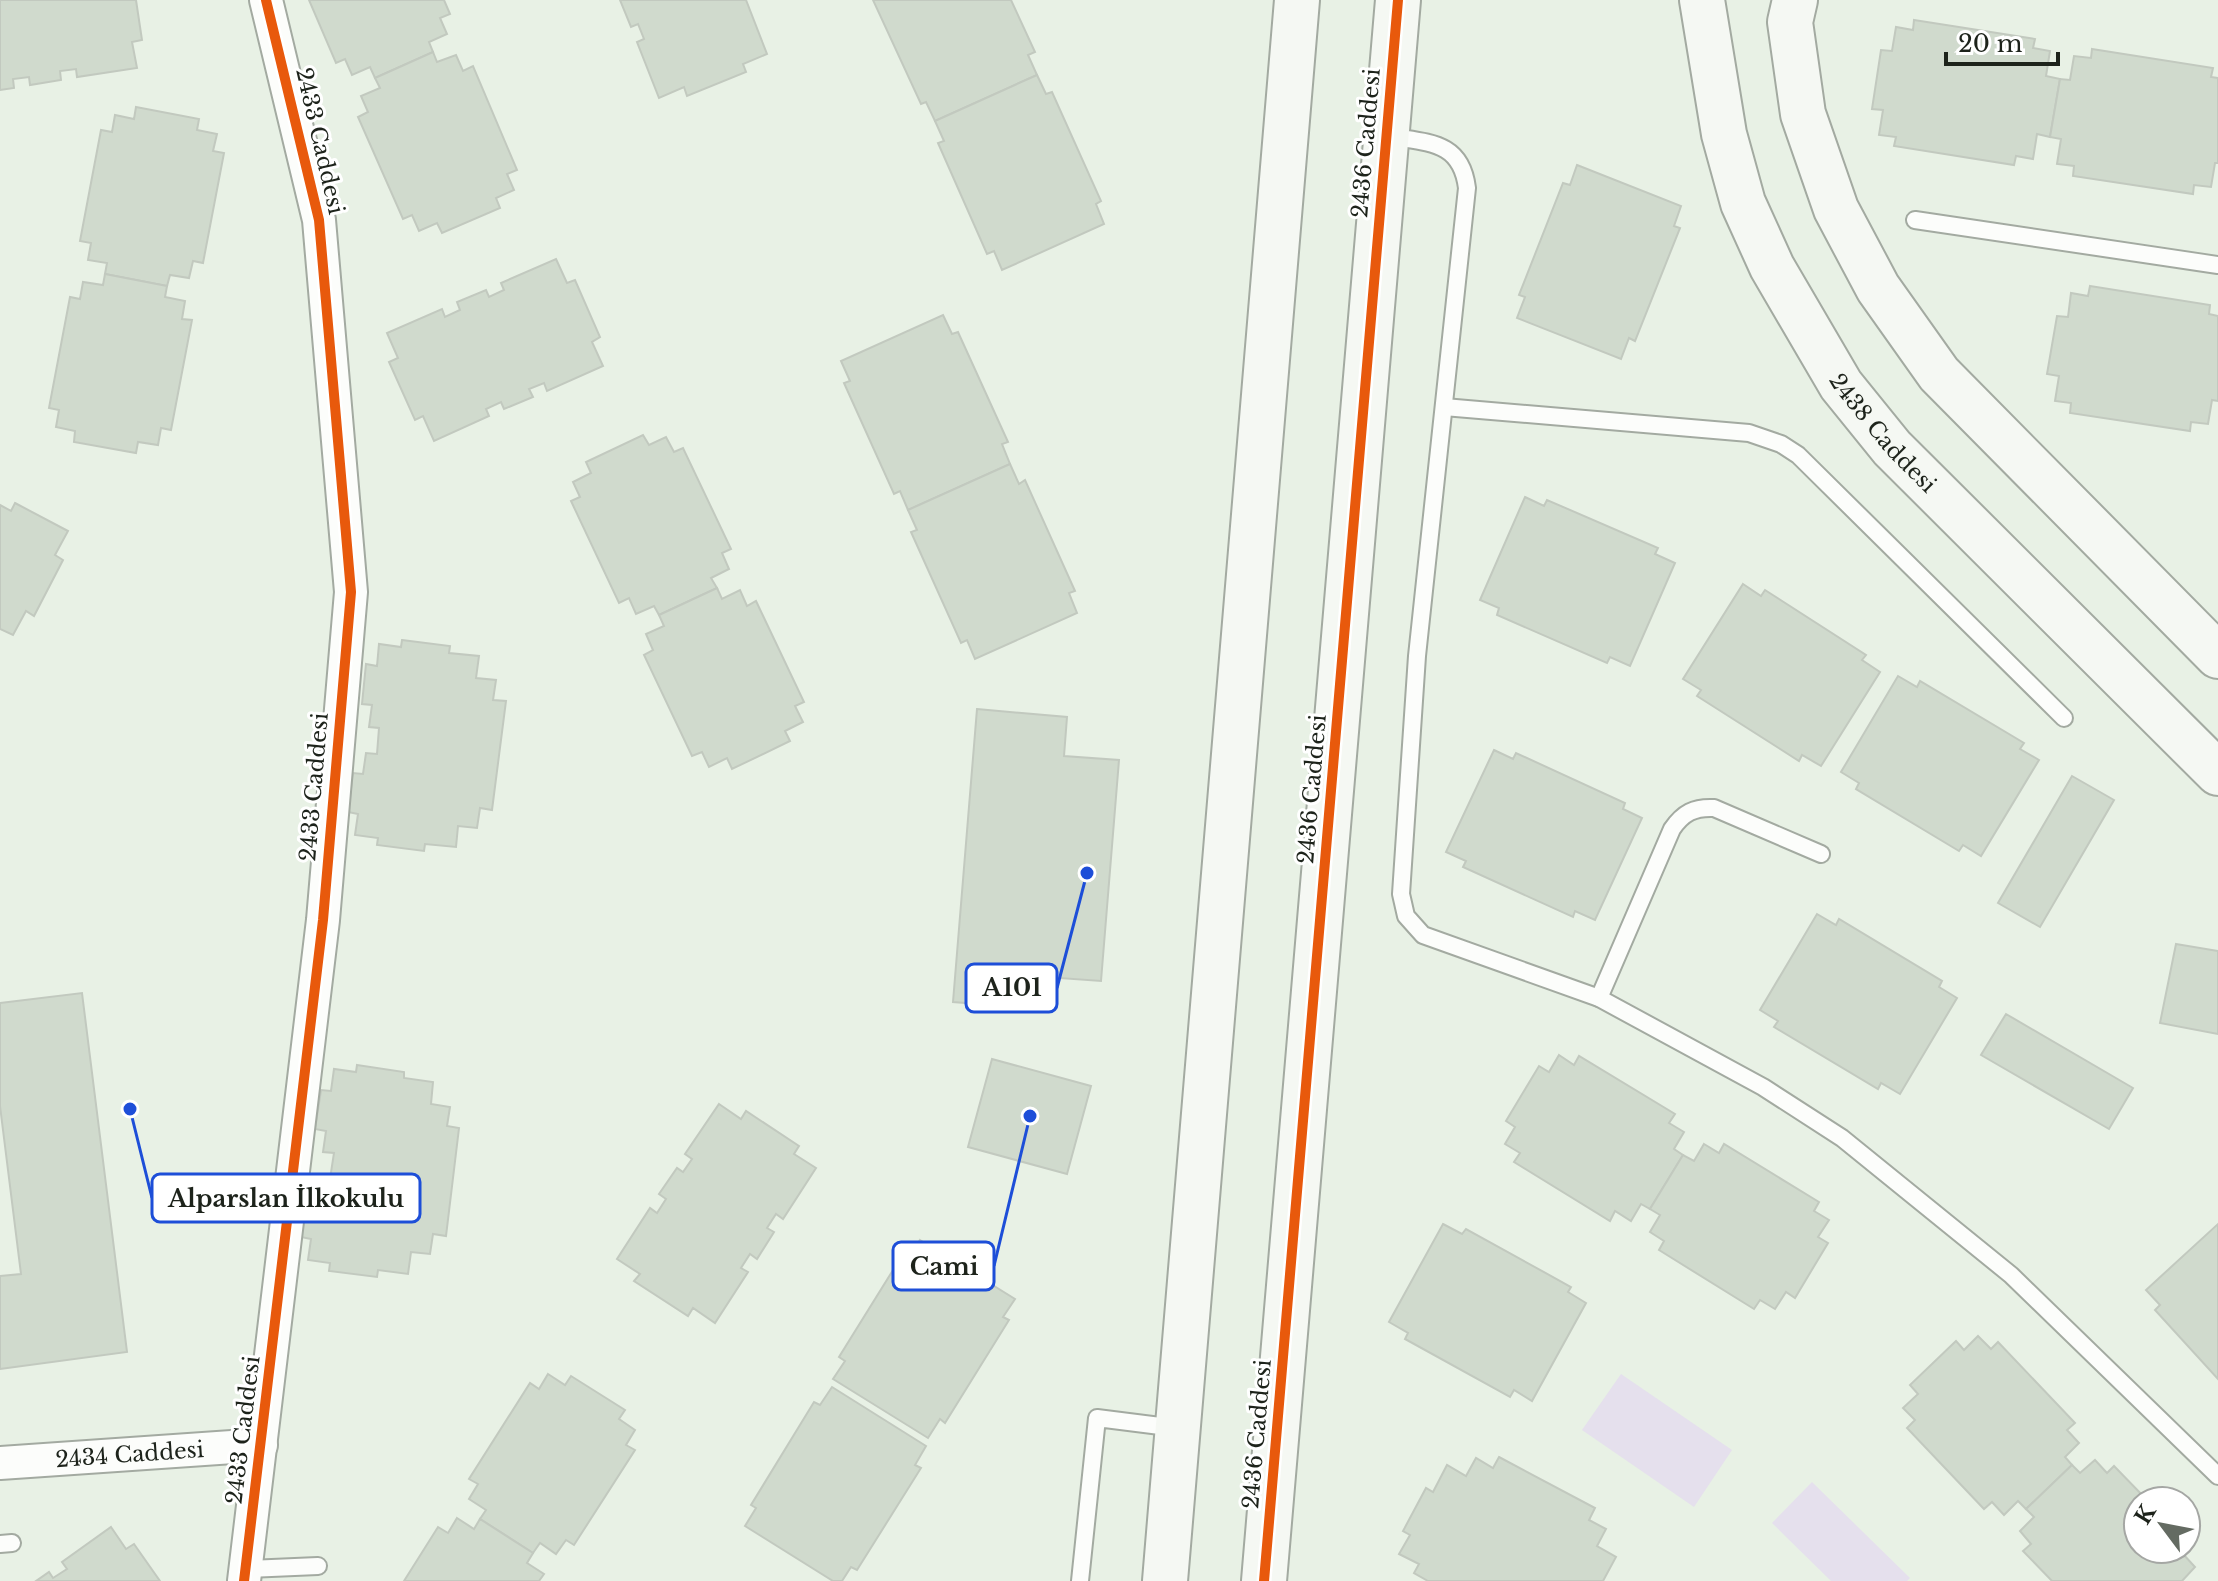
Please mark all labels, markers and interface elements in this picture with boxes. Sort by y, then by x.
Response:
scale bar [1946,16,2058,66]
text: 20 m [1958,29,2023,58]
street label: 2433 Caddesi [290,65,350,217]
street label: 2436 Caddesi [1346,67,1386,219]
street label: 2438 Caddesi [1824,369,1942,498]
street label: 2433 Caddesi [294,711,334,863]
street label: 2436 Caddesi [1292,713,1332,865]
callout: A101 [966,964,1057,1012]
text: A101 [981,973,1042,1002]
callout: Alparslan İlkokulu [152,1174,420,1222]
text: Alparslan İlkokulu [167,1183,404,1213]
callout: Cami [893,1242,994,1290]
text: Cami [910,1252,979,1281]
street label: 2433 Caddesi [220,1354,266,1506]
street label: 2436 Caddesi [1237,1358,1277,1510]
street label: 2434 Caddesi [54,1435,205,1473]
north arrow [2122,1485,2202,1565]
text: K [2129,1499,2162,1529]

